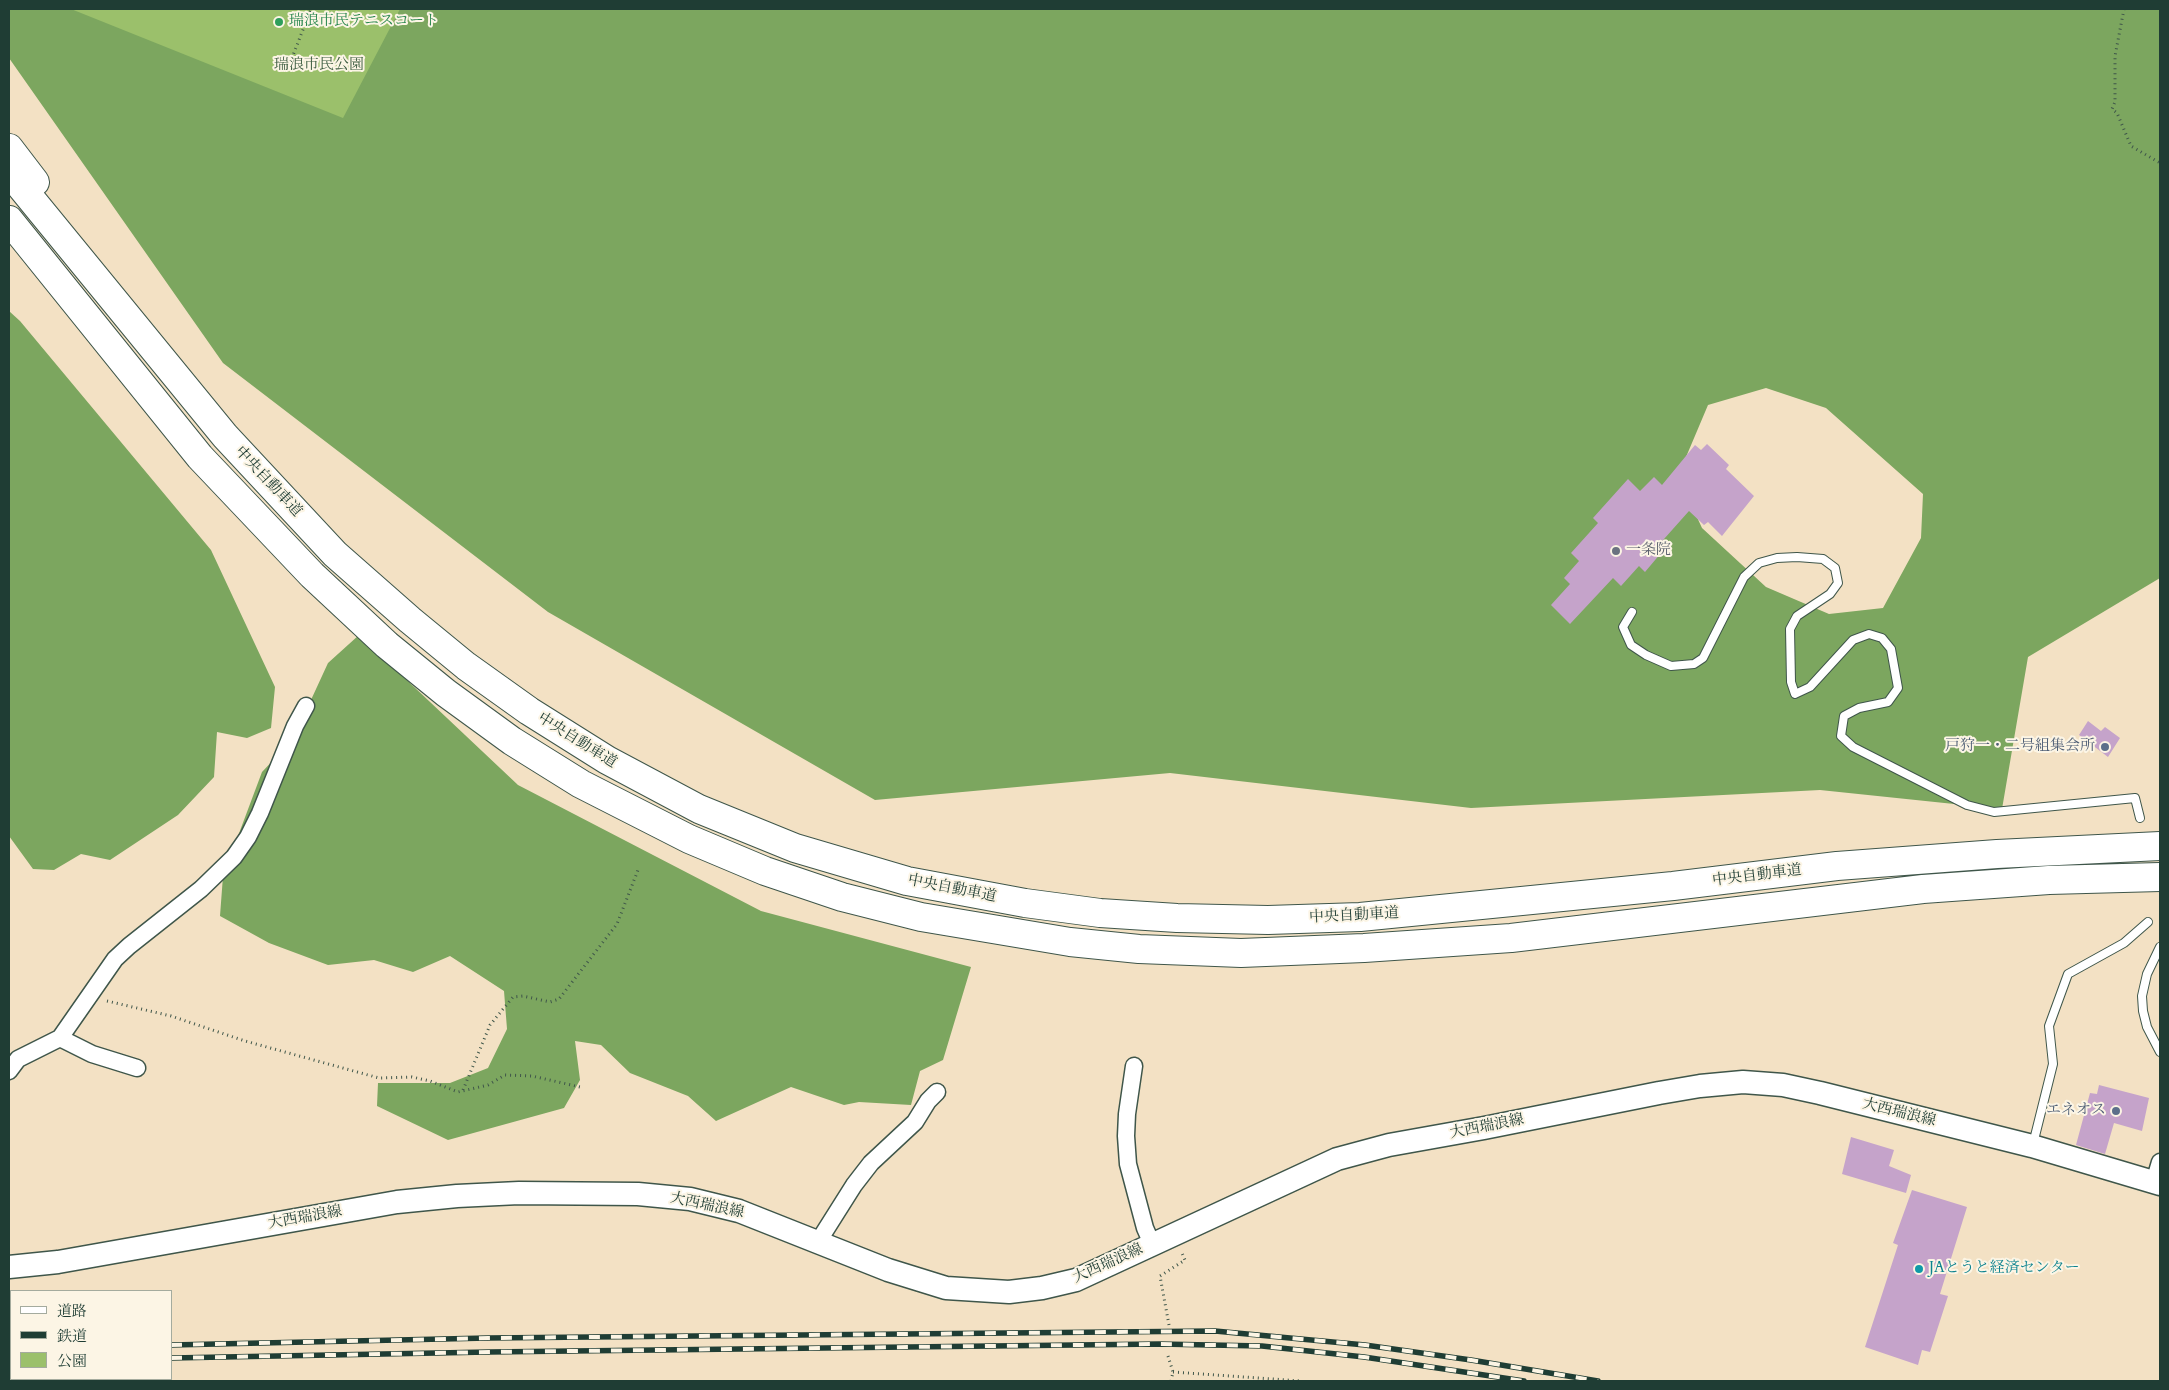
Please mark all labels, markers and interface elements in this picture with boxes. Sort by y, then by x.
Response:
place label: 瑞浪市民テニスコート [289,13,439,31]
marker: 瑞浪市民テニスコート [273,16,285,28]
park label: 瑞浪市民公園 [274,57,364,75]
street label: 中央自動車道 [231,443,305,521]
place label: 一条院 [1626,542,1671,560]
marker: 一条院 [1610,545,1622,557]
street label: 中央自動車道 [534,710,620,772]
place label: 戸狩一・二号組集会所 [1945,738,2095,756]
marker: 戸狩一・二号組集会所 [2099,741,2111,753]
street label: 中央自動車道 [1711,862,1803,890]
street label: 中央自動車道 [906,872,998,906]
street label: 中央自動車道 [1309,905,1399,927]
street label: 大西瑞浪線 [1860,1095,1938,1131]
place label: エネオス [2046,1102,2106,1120]
marker: エネオス [2110,1105,2122,1117]
street label: 大西瑞浪線 [1448,1111,1526,1143]
street label: 大西瑞浪線 [668,1189,746,1223]
street label: 大西瑞浪線 [267,1203,343,1233]
street label: 大西瑞浪線 [1070,1241,1146,1287]
place label: JAとうと経済センター [1929,1260,2080,1278]
marker: JAとうと経済センター [1913,1263,1925,1275]
legend [10,1290,172,1380]
text: 道路 [57,1301,87,1321]
text: 鉄道 [57,1326,87,1346]
text: 公園 [57,1351,87,1371]

